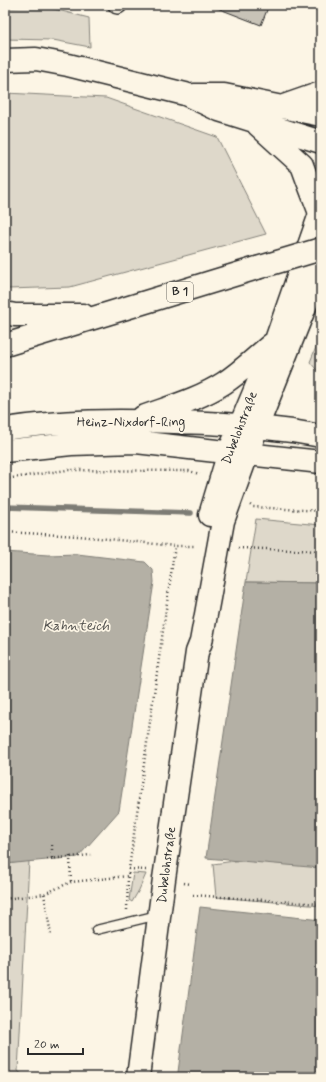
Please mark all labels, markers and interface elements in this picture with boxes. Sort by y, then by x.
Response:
road number: B 1 [167,282,193,302]
street label: Dubelohstraße [218,389,262,467]
street label: Heinz-Nixdorf-Ring [77,414,185,432]
water label: Kahnteich [43,617,110,635]
street label: Dubelohstraße [154,826,180,904]
scale bar [28,1030,83,1056]
text: 20 m [34,1037,60,1053]

